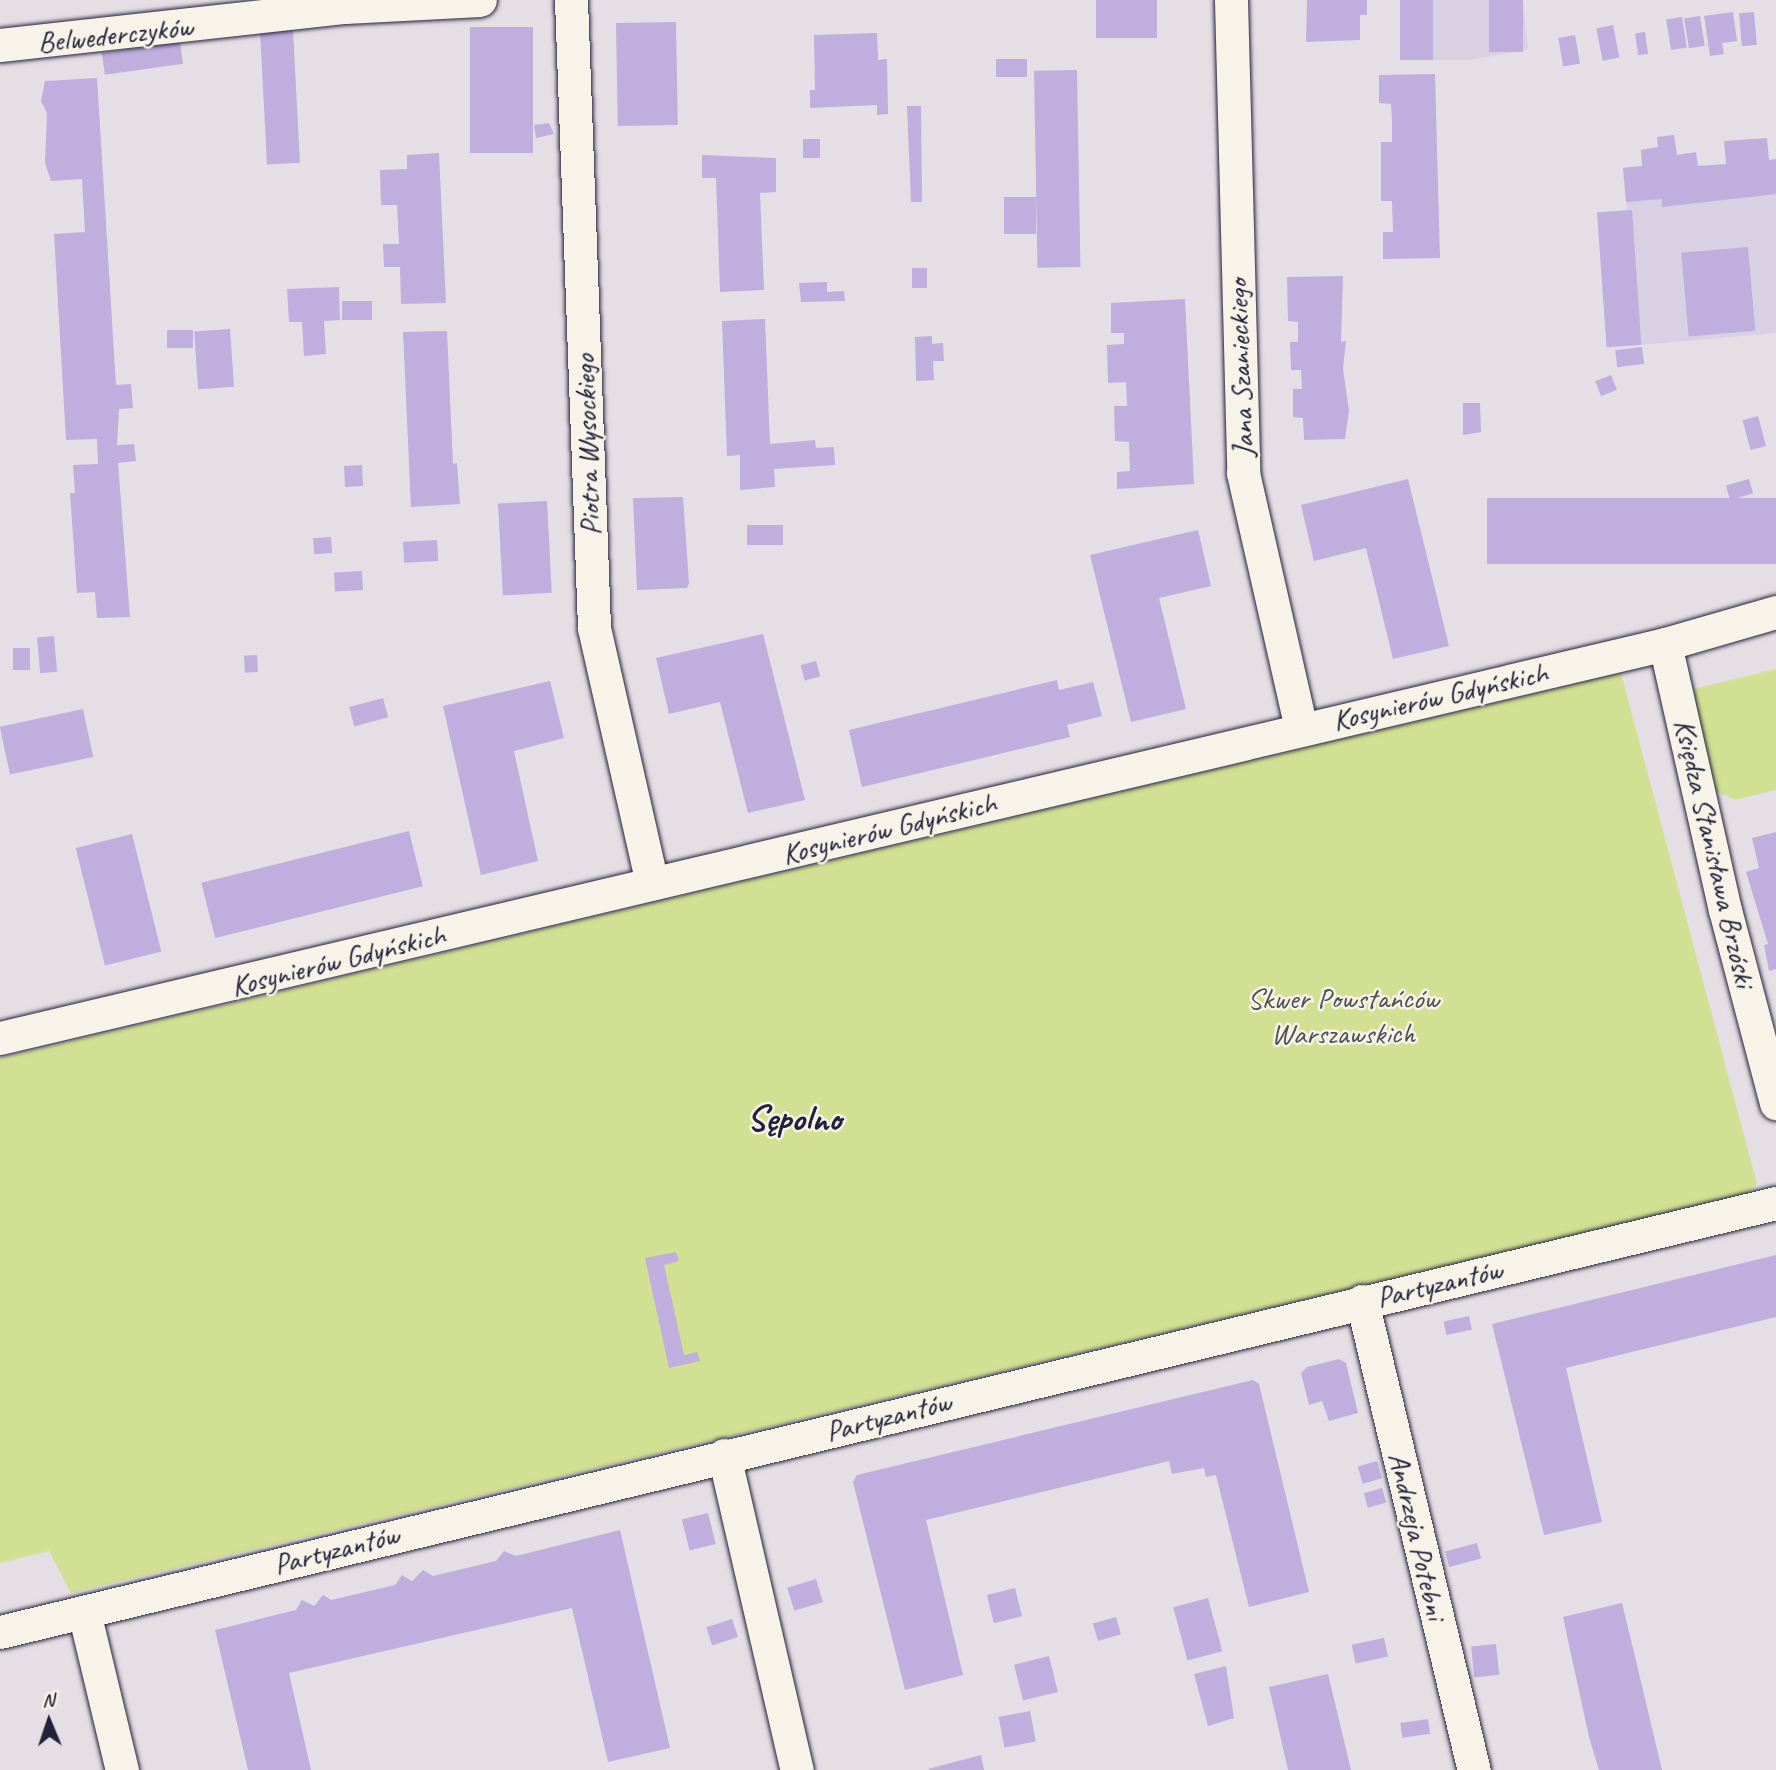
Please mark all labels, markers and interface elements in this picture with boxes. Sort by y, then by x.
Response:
street label: Belwederczyków [36,8,194,60]
street label: Jana Szanieckiego [1219,277,1261,459]
street label: Piotra Wysockiego [566,353,608,537]
street label: Kosynierów Gdyńskich [1329,654,1551,738]
street label: Księdza Stanisława Brzóski [1666,714,1764,992]
street label: Kosynierów Gdyńskich [778,784,1000,872]
street label: Kosynierów Gdyńskich [227,916,449,1004]
park label: Skwer Powstańców Warszawskich [1248,980,1438,1050]
district label: Sępolno [747,1096,841,1140]
street label: Partyzantów [1373,1251,1505,1315]
street label: Partyzantów [822,1383,954,1449]
street label: Andrzeja Potebni [1381,1449,1455,1623]
street label: Partyzantów [270,1516,402,1582]
north arrow [14,1686,84,1756]
text: N [42,1688,55,1712]

